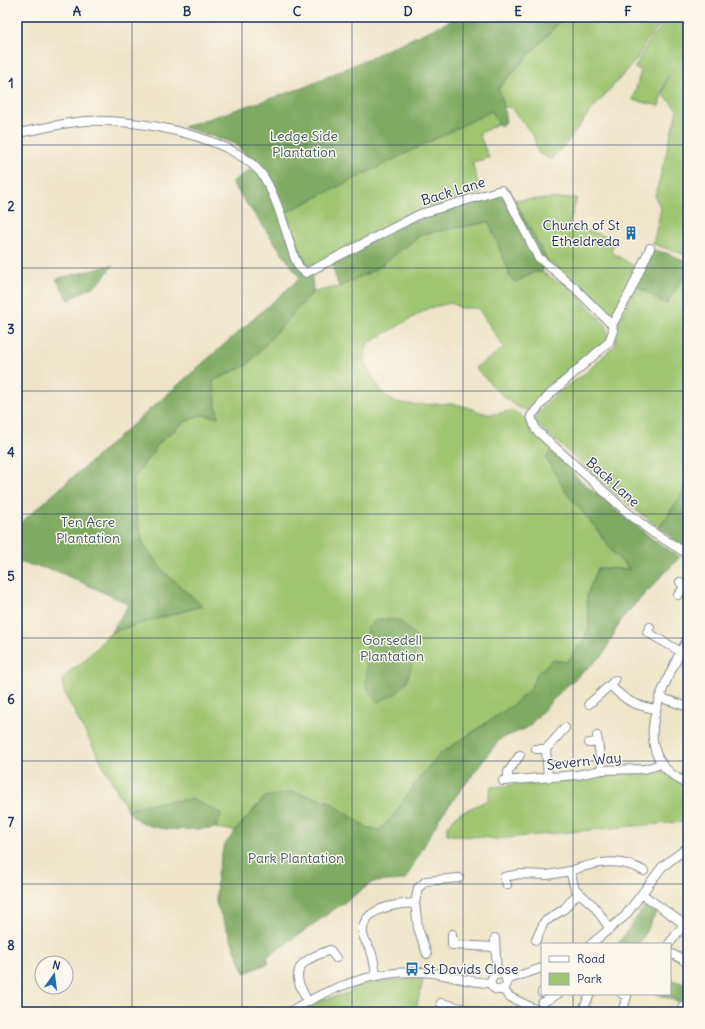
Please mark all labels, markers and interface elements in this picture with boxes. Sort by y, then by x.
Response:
text: A [73,3,82,20]
text: B [183,3,192,20]
text: C [293,3,302,20]
text: D [403,3,413,20]
text: E [514,3,522,20]
text: F [624,3,632,20]
text: 1 [8,75,14,92]
park label: Ledge Side Plantation [270,127,338,161]
street label: Back Lane [419,173,487,209]
text: 2 [7,198,15,215]
place label: Church of St Etheldreda [543,216,620,250]
building icon: Church of St Etheldreda [623,225,639,241]
text: 3 [7,321,15,338]
text: 4 [7,444,15,461]
street label: Back Lane [583,453,643,511]
park label: Ten Acre Plantation [56,513,120,547]
text: 5 [7,568,15,585]
park label: Gorsedell Plantation [360,631,424,665]
text: 6 [7,691,15,708]
street label: Severn Way [546,748,622,774]
text: 7 [8,814,15,831]
park label: Park Plantation [248,849,344,867]
text: 8 [7,937,15,954]
legend [541,943,671,995]
text: Road [577,951,605,966]
north arrow [34,955,74,995]
text: N [51,958,62,973]
place label: St Davids Close [423,960,519,978]
bus stop icon: St Davids Close [404,961,420,977]
text: Park [577,971,602,986]

